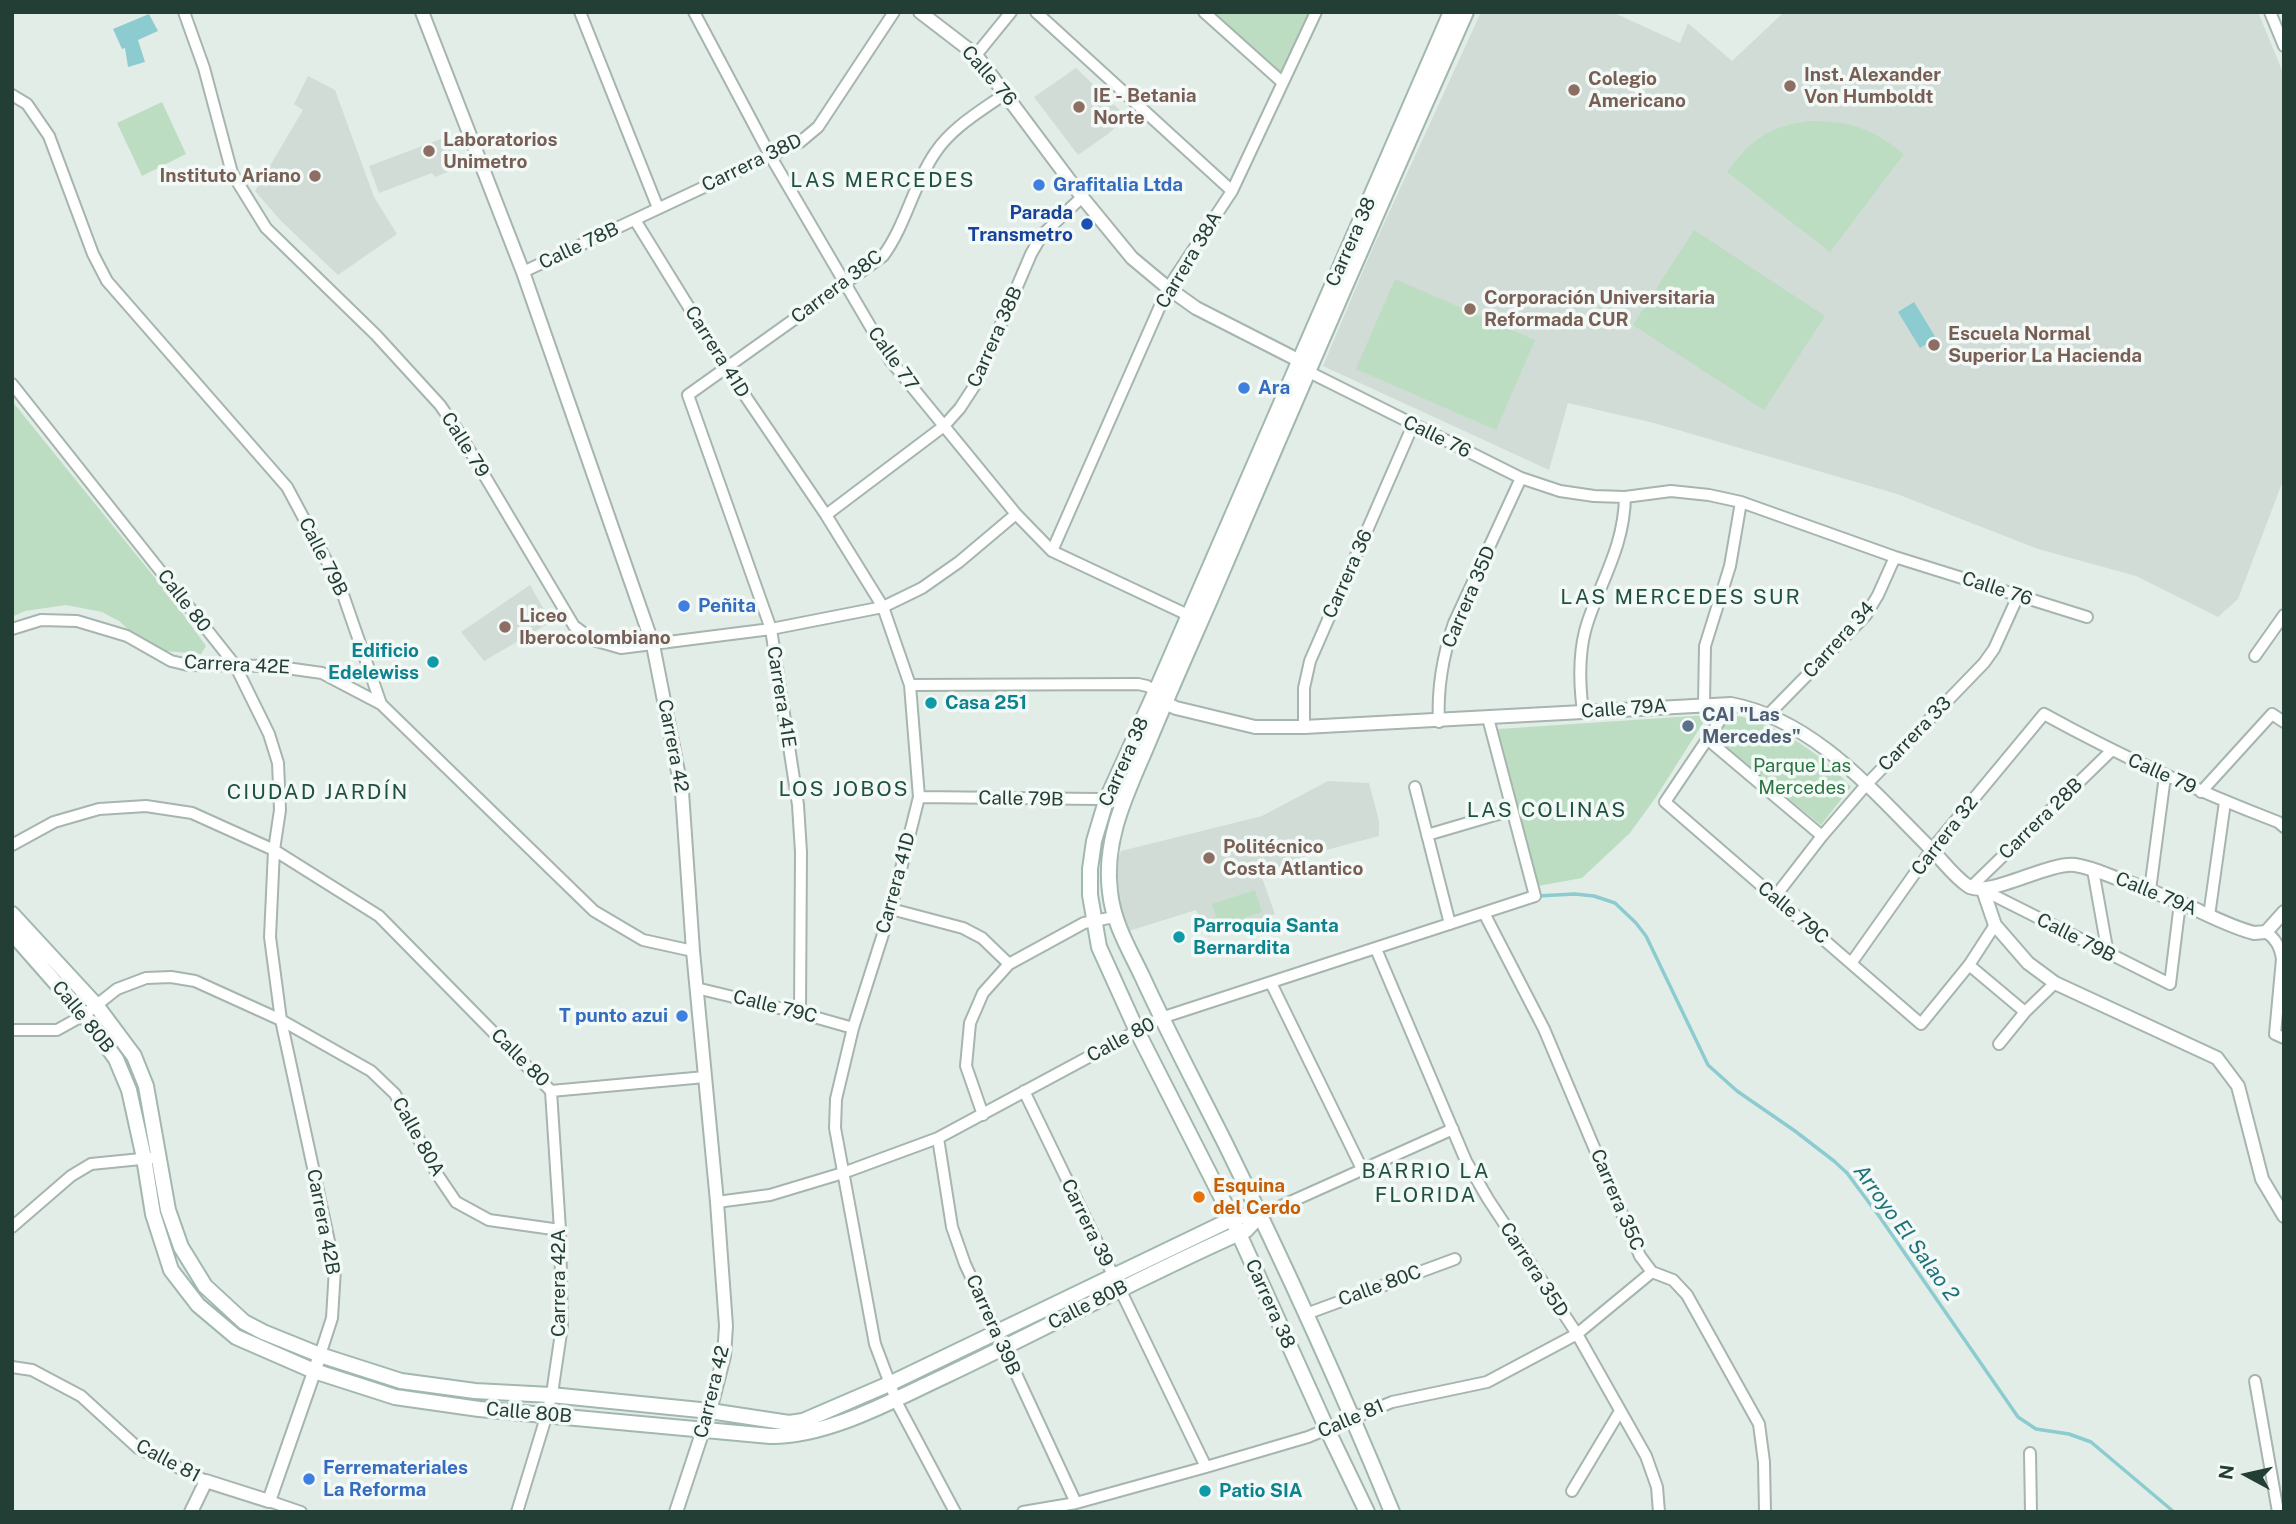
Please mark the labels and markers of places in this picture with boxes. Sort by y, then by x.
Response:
place label: Inst. Alexander Von Humboldt [1804,64,1941,108]
place label: Colegio Americano [1588,68,1686,112]
marker: Inst. Alexander Von Humboldt [1782,78,1798,94]
marker: Colegio Americano [1566,82,1582,98]
place label: IE - Betania Norte [1093,85,1196,129]
marker: IE - Betania Norte [1071,99,1087,115]
place label: Laboratorios Unimetro [443,129,557,173]
marker: Laboratorios Unimetro [421,143,437,159]
place label: Instituto Ariano [159,165,301,187]
marker: Instituto Ariano [307,168,323,184]
place label: Grafitalia Ltda [1053,174,1183,196]
marker: Grafitalia Ltda [1031,177,1047,193]
place label: Parada Transmetro [968,202,1073,246]
marker: Parada Transmetro [1079,216,1095,232]
place label: Corporación Universitaria Reformada CUR [1484,287,1715,331]
marker: Corporación Universitaria Reformada CUR [1462,301,1478,317]
place label: Escuela Normal Superior La Hacienda [1948,323,2142,367]
marker: Escuela Normal Superior La Hacienda [1926,337,1942,353]
place label: Ara [1258,377,1290,399]
marker: Ara [1236,380,1252,396]
place label: Peñita [698,595,756,617]
marker: Peñita [676,598,692,614]
place label: Liceo Iberocolombiano [519,605,671,649]
marker: Liceo Iberocolombiano [497,619,513,635]
place label: Edificio Edelewiss [328,640,419,684]
marker: Edificio Edelewiss [425,654,441,670]
place label: Casa 251 [945,692,1027,714]
marker: Casa 251 [923,695,939,711]
place label: CAI "Las Mercedes" [1702,704,1801,748]
marker: CAI "Las Mercedes" [1680,718,1696,734]
place label: Politécnico Costa Atlantico [1223,836,1363,880]
marker: Politécnico Costa Atlantico [1201,850,1217,866]
place label: Parroquia Santa Bernardita [1193,915,1339,959]
marker: Parroquia Santa Bernardita [1171,929,1187,945]
place label: T punto azui [559,1005,668,1027]
marker: T punto azui [674,1008,690,1024]
place label: Esquina del Cerdo [1213,1175,1301,1219]
marker: Esquina del Cerdo [1191,1189,1207,1205]
place label: Ferremateriales La Reforma [323,1457,468,1501]
marker: Ferremateriales La Reforma [301,1471,317,1487]
place label: Patio SIA [1219,1480,1303,1502]
marker: Patio SIA [1197,1483,1213,1499]

